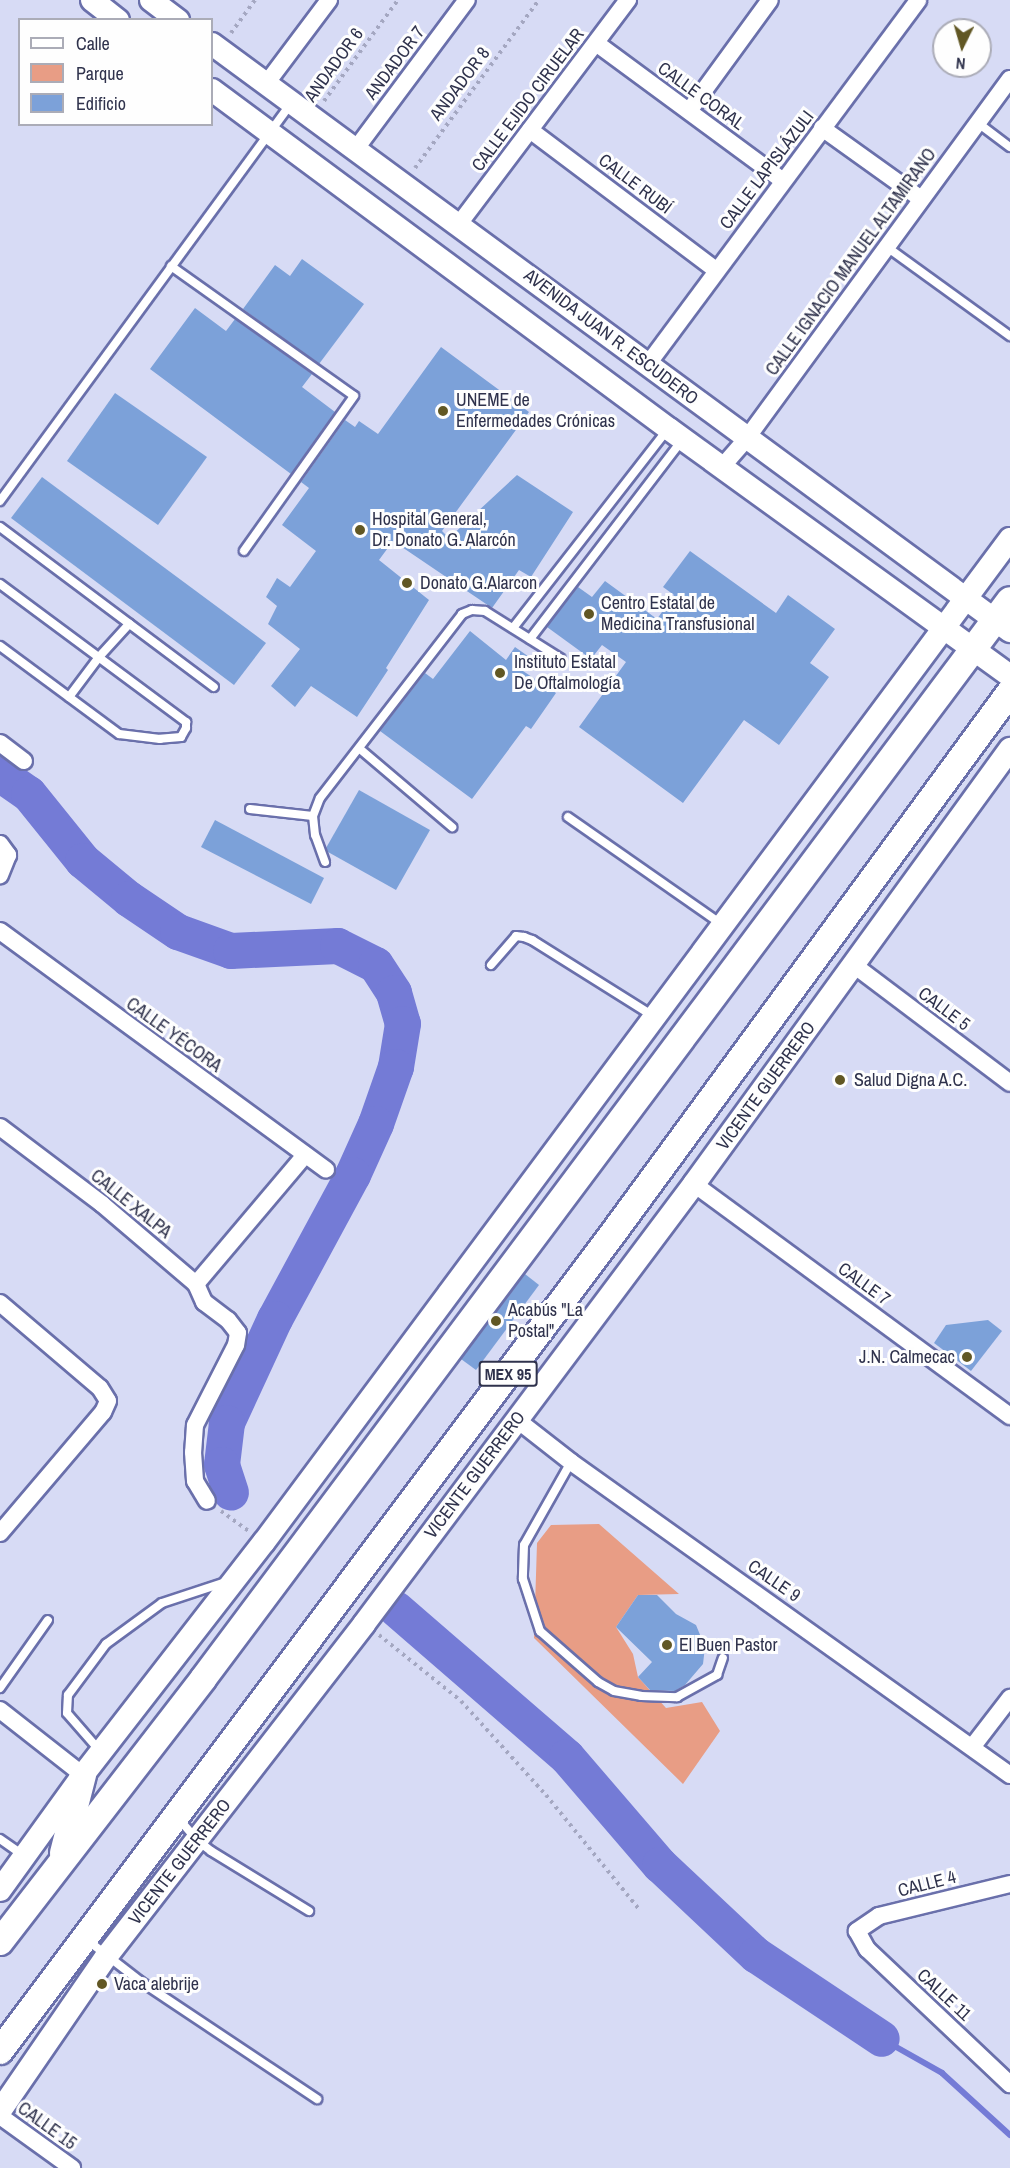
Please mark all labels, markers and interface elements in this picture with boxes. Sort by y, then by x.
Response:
legend [18,18,213,126]
north arrow [932,18,992,78]
street label: ANDADOR 7 [360,22,430,104]
street label: ANDADOR 6 [300,24,368,106]
street label: CALLE EJIDO CIRUELAR [467,24,589,176]
text: Calle [76,31,110,56]
street label: ANDADOR 8 [425,43,495,125]
text: N [955,53,966,75]
street label: CALLE CORAL [654,57,748,135]
text: Parque [76,61,124,86]
text: Edificio [76,91,126,116]
street label: CALLE LAPISLÁZULI [715,106,819,234]
street label: CALLE IGNACIO MANUEL ALTAMIRANO [761,144,941,380]
street label: CALLE RUBÍ [594,149,676,219]
street label: AVENIDA JUAN R. ESCUDERO [519,264,703,410]
place label: UNEME de Enfermedades Crónicas [456,390,615,432]
marker: UNEME de Enfermedades Crónicas [434,402,452,420]
place label: Hospital General, Dr. Donato G. Alarcón [372,509,516,552]
marker: Hospital General, Dr. Donato G. Alarcón [353,523,367,537]
place label: Donato G.Alarcon [420,572,537,594]
marker: Donato G.Alarcon [398,574,416,592]
place label: Centro Estatal de Medicina Transfusional [601,593,755,636]
marker: Centro Estatal de Medicina Transfusional [582,607,596,621]
place label: Instituto Estatal De Oftalmología [514,652,621,694]
marker: Instituto Estatal De Oftalmología [491,664,509,682]
street label: CALLE 5 [914,983,974,1035]
street label: CALLE YÉCORA [122,993,226,1077]
street label: VICENTE GUERRERO [712,1018,820,1154]
place label: Salud Digna A.C. [854,1069,968,1091]
marker: Salud Digna A.C. [831,1071,849,1089]
street label: CALLE XALPA [86,1165,176,1243]
street label: CALLE 7 [834,1258,894,1310]
place label: Acabús "La Postal" [508,1300,583,1342]
marker: Acabús "La Postal" [489,1314,503,1328]
place label: J.N. Calmecac [859,1346,955,1368]
marker: J.N. Calmecac [960,1350,974,1364]
road number: MEX 95 [478,1361,538,1387]
street label: VICENTE GUERRERO [420,1407,530,1543]
street label: CALLE 9 [744,1555,804,1607]
place label: El Buen Pastor [679,1634,777,1656]
marker: El Buen Pastor [660,1638,674,1652]
street label: VICENTE GUERRERO [124,1795,236,1929]
street label: CALLE 4 [896,1866,958,1902]
street label: CALLE 11 [912,1965,976,2025]
place label: Vaca alebrije [114,1973,199,1995]
marker: Vaca alebrije [95,1977,109,1991]
street label: CALLE 15 [13,2097,81,2155]

